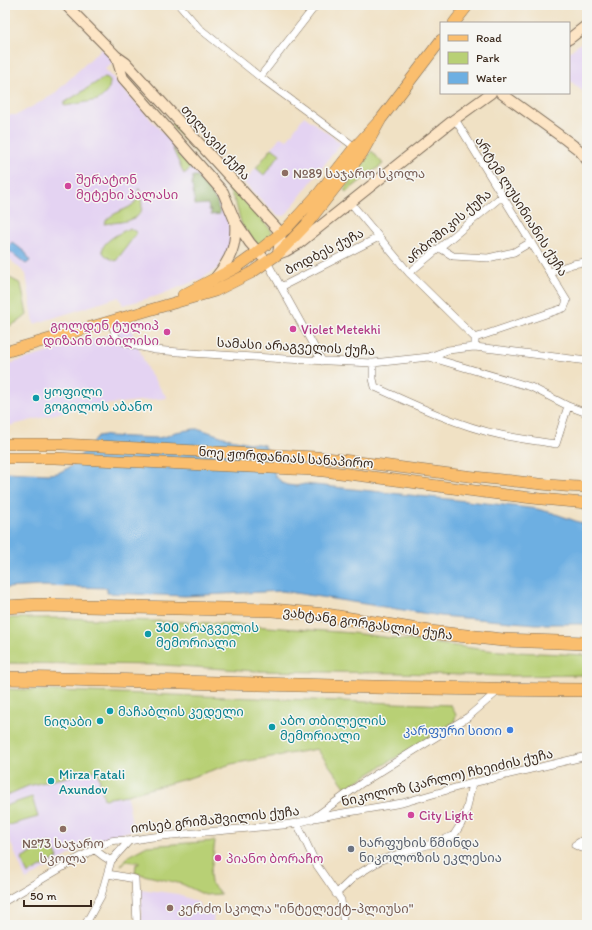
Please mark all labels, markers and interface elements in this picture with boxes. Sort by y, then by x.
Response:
legend [440,22,570,94]
text: Road [476,31,502,45]
text: Park [476,51,500,65]
text: Water [476,71,507,85]
street label: თელავის ქუჩა [177,102,253,184]
street label: არტემ ლუსინიანის ქუჩა [471,134,571,279]
place label: №89 საჯარო სკოლა [293,166,425,182]
marker: №89 საჯარო სკოლა [280,168,290,178]
place label: შერატონ მეტეხი პალასი [76,172,178,203]
marker: შერატონ მეტეხი პალასი [63,181,73,191]
street label: არბოშიკის ქუჩა [402,186,494,267]
street label: ბოდბეს ქუჩა [282,225,366,279]
place label: გოლდენ ტულიპ დიზაინ თბილისი [43,318,159,349]
place label: Violet Metekhi [301,322,380,337]
marker: Violet Metekhi [288,324,298,334]
marker: გოლდენ ტულიპ დიზაინ თბილისი [162,327,172,337]
street label: სამასი არაგველის ქუჩა [216,335,376,359]
place label: ყოფილი გოგილოს აბანო [44,384,153,415]
marker: ყოფილი გოგილოს აბანო [31,393,41,403]
street label: ნოე ჟორდანიას სანაპირო [198,444,374,472]
street label: ვახტანგ გორგასლის ქუჩა [282,604,454,644]
place label: 300 არაგველის მემორიალი [156,620,259,651]
marker: 300 არაგველის მემორიალი [143,629,153,639]
place label: მაჩაბლის კედელი [118,704,244,720]
marker: მაჩაბლის კედელი [105,706,115,716]
place label: აბო თბილელის მემორიალი [280,713,386,744]
place label: ნიღაბი [44,714,92,730]
marker: ნიღაბი [95,716,105,726]
marker: აბო თბილელის მემორიალი [267,722,277,732]
place label: კარფური სითი [403,723,502,738]
marker: კარფური სითი [505,725,515,735]
street label: ნიკოლოზ (კარლო) ჩხეიძის ქუჩა [340,746,555,810]
place label: Mirza Fatali Axundov [59,767,125,797]
marker: Mirza Fatali Axundov [46,776,56,786]
street label: იოსებ გრიშაშვილის ქუჩა [130,803,300,837]
place label: City Light [419,808,473,823]
marker: City Light [406,810,416,820]
marker: №73 საჯარო სკოლა [58,824,68,834]
place label: ხარფუხის წმინდა ნიკოლოზის ეკლესია [359,835,502,866]
place label: №73 საჯარო სკოლა [22,836,104,867]
marker: ხარფუხის წმინდა ნიკოლოზის ეკლესია [346,844,356,854]
place label: პიანო ბორაჩო [226,851,323,866]
marker: პიანო ბორაჩო [213,853,223,863]
scale bar [24,882,91,908]
text: 50 m [30,889,56,903]
place label: კერძო სკოლა "ინტელექტ-პლიუსი" [178,901,414,917]
marker: კერძო სკოლა "ინტელექტ-პლიუსი" [165,903,175,913]

